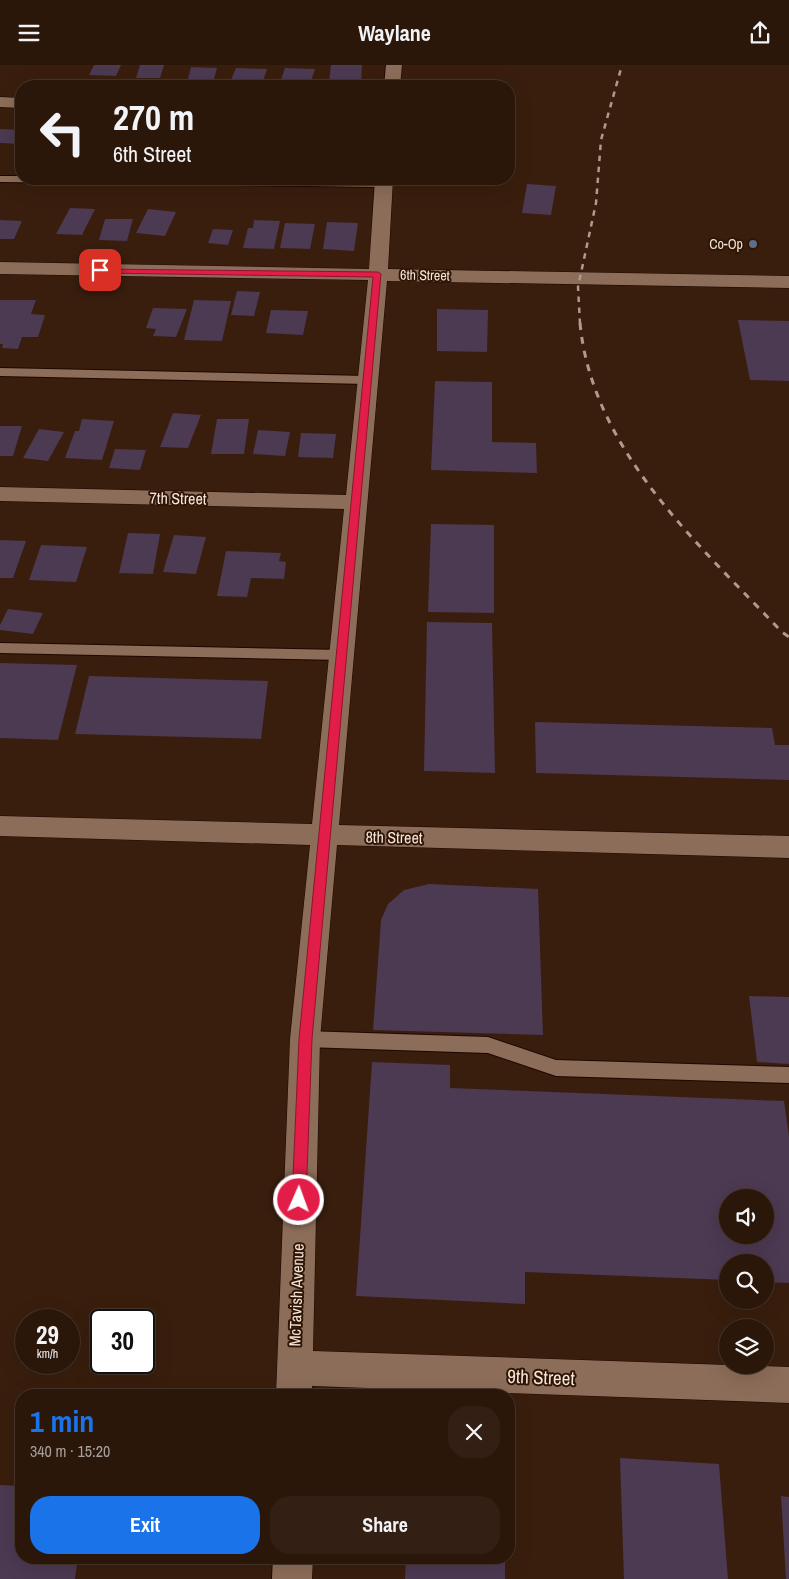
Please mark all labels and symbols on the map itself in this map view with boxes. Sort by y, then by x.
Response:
place label: Co-Op [709,235,743,253]
marker: Co-Op [747,238,759,250]
pin [79,249,121,291]
street label: 6th Street [400,266,450,284]
street label: 7th Street [149,487,207,510]
street label: 8th Street [365,826,423,849]
position arrow [272,1173,324,1225]
street label: McTavish Avenue [283,1243,309,1347]
speed limit sign: 30 [90,1309,155,1374]
street label: 9th Street [507,1363,576,1391]

